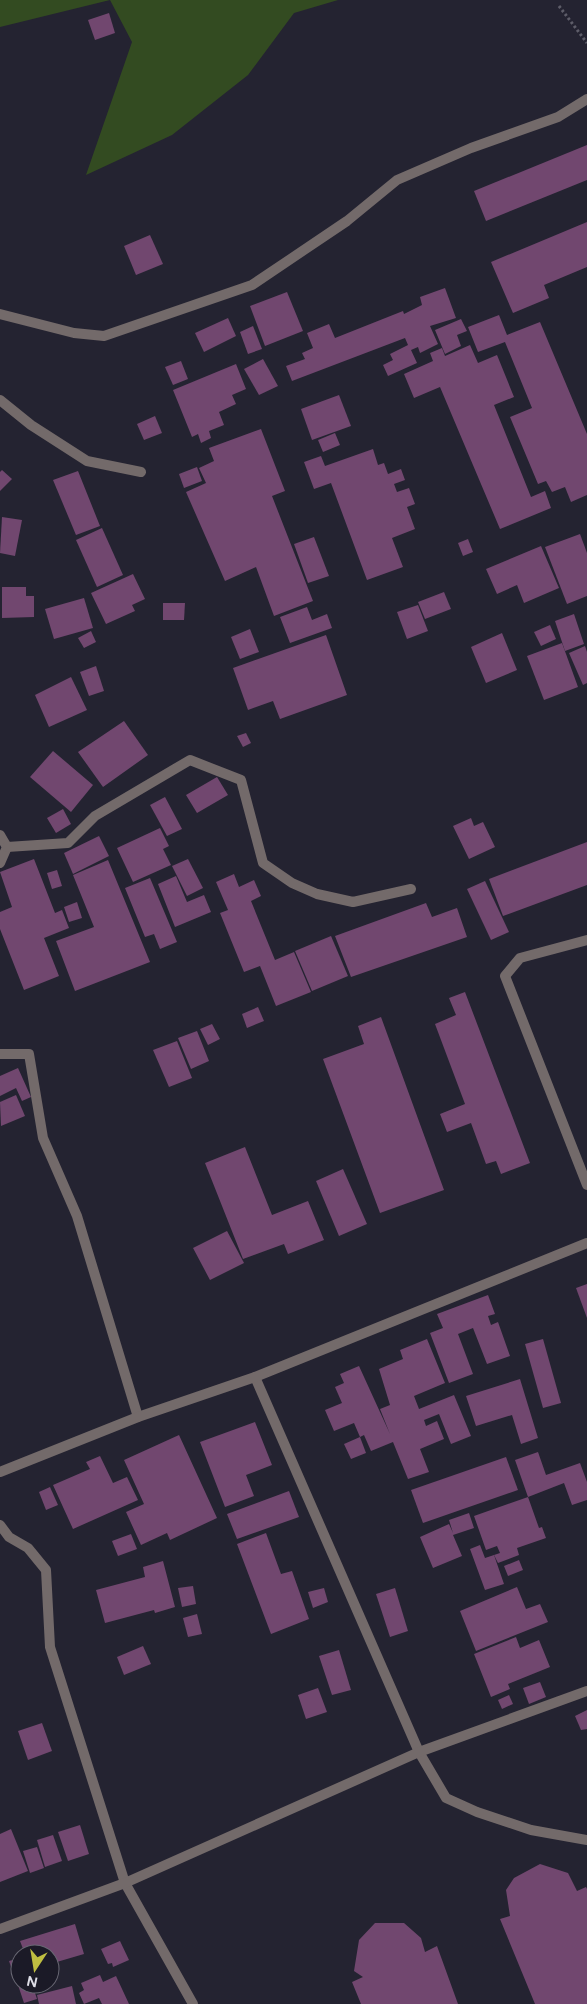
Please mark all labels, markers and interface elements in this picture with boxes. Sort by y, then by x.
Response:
north arrow [10,1944,60,1994]
text: N [25,1972,39,1991]

